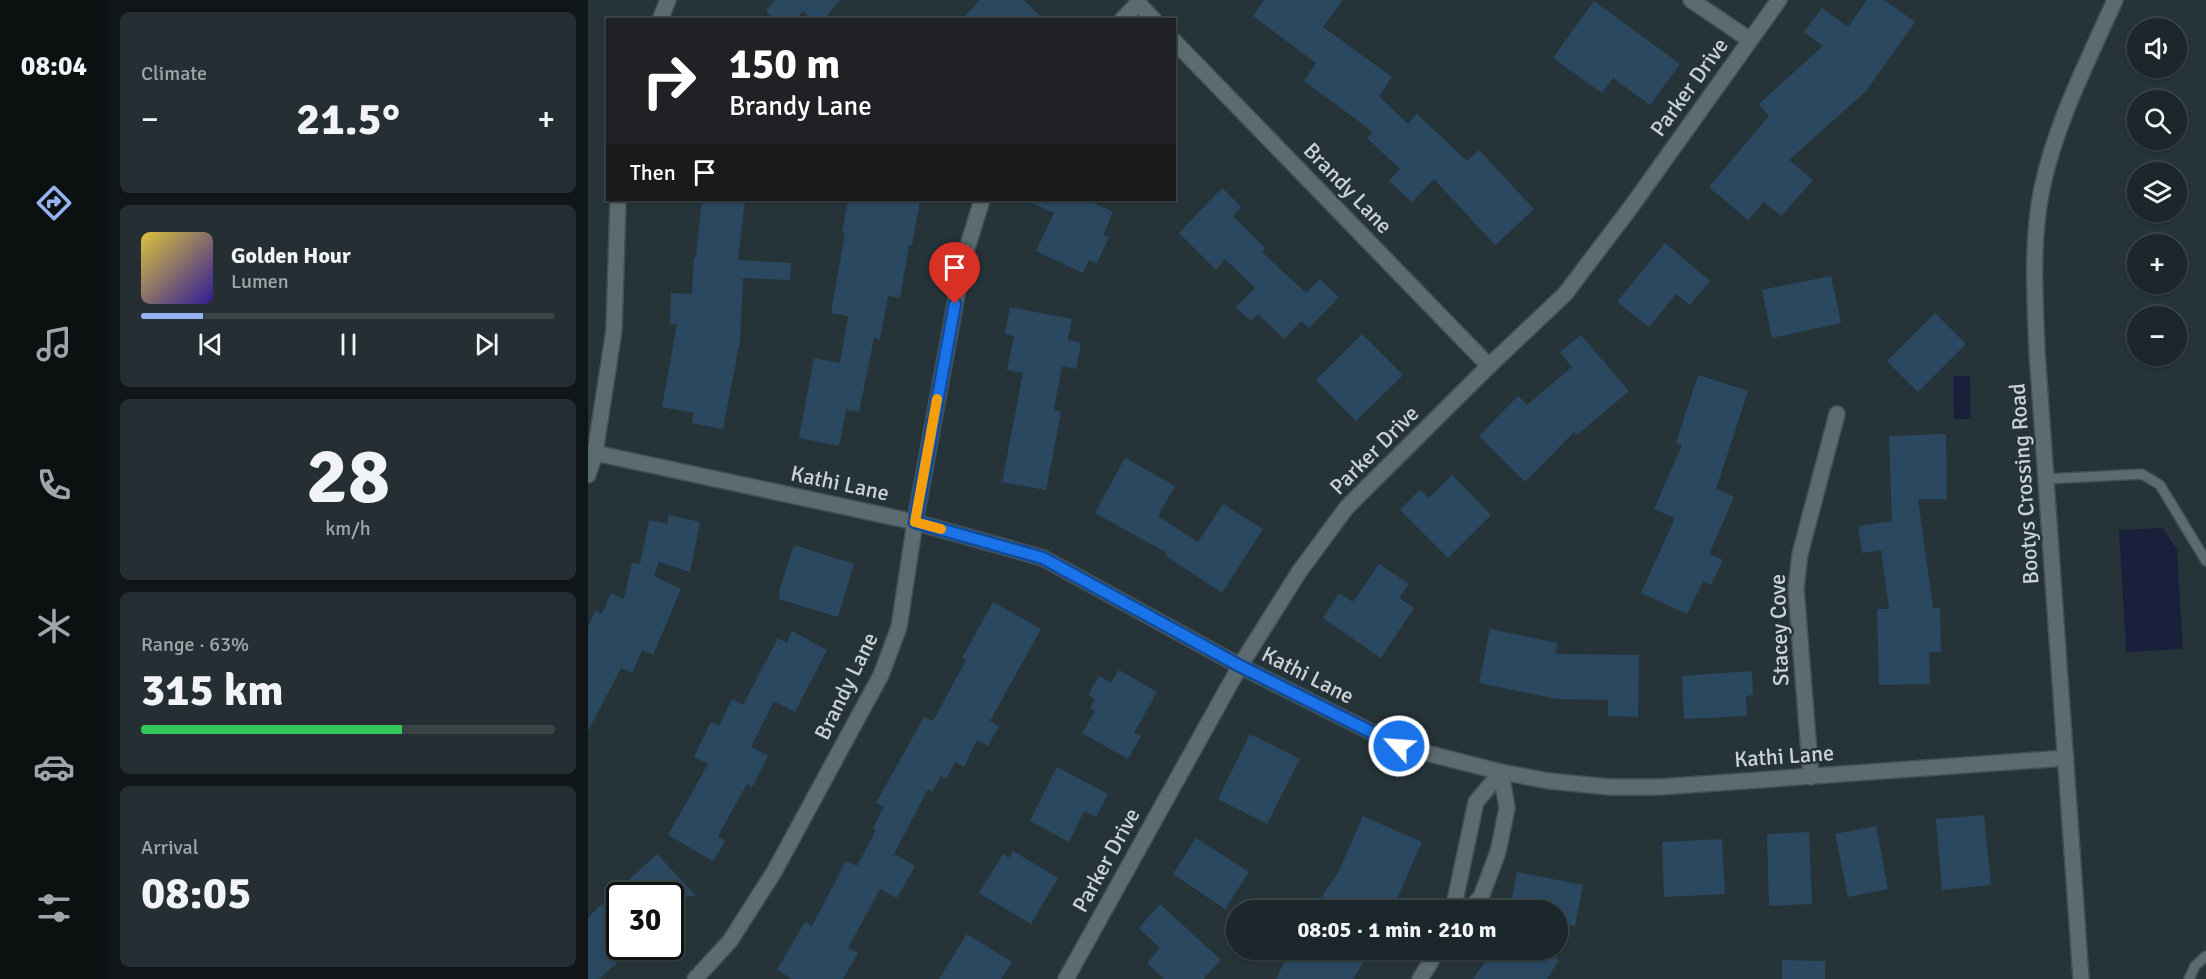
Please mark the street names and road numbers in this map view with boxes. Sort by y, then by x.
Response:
street label: Parker Drive [1644,33,1734,141]
street label: Brandy Lane [1298,137,1398,239]
street label: Bootys Crossing Road [2003,382,2045,586]
street label: Parker Drive [1324,400,1424,500]
street label: Kathi Lane [788,459,892,507]
street label: Stacey Cove [1764,573,1794,687]
street label: Brandy Lane [808,628,884,744]
street label: Kathi Lane [1257,640,1359,710]
street label: Kathi Lane [1733,739,1835,773]
street label: Parker Drive [1066,803,1146,917]

